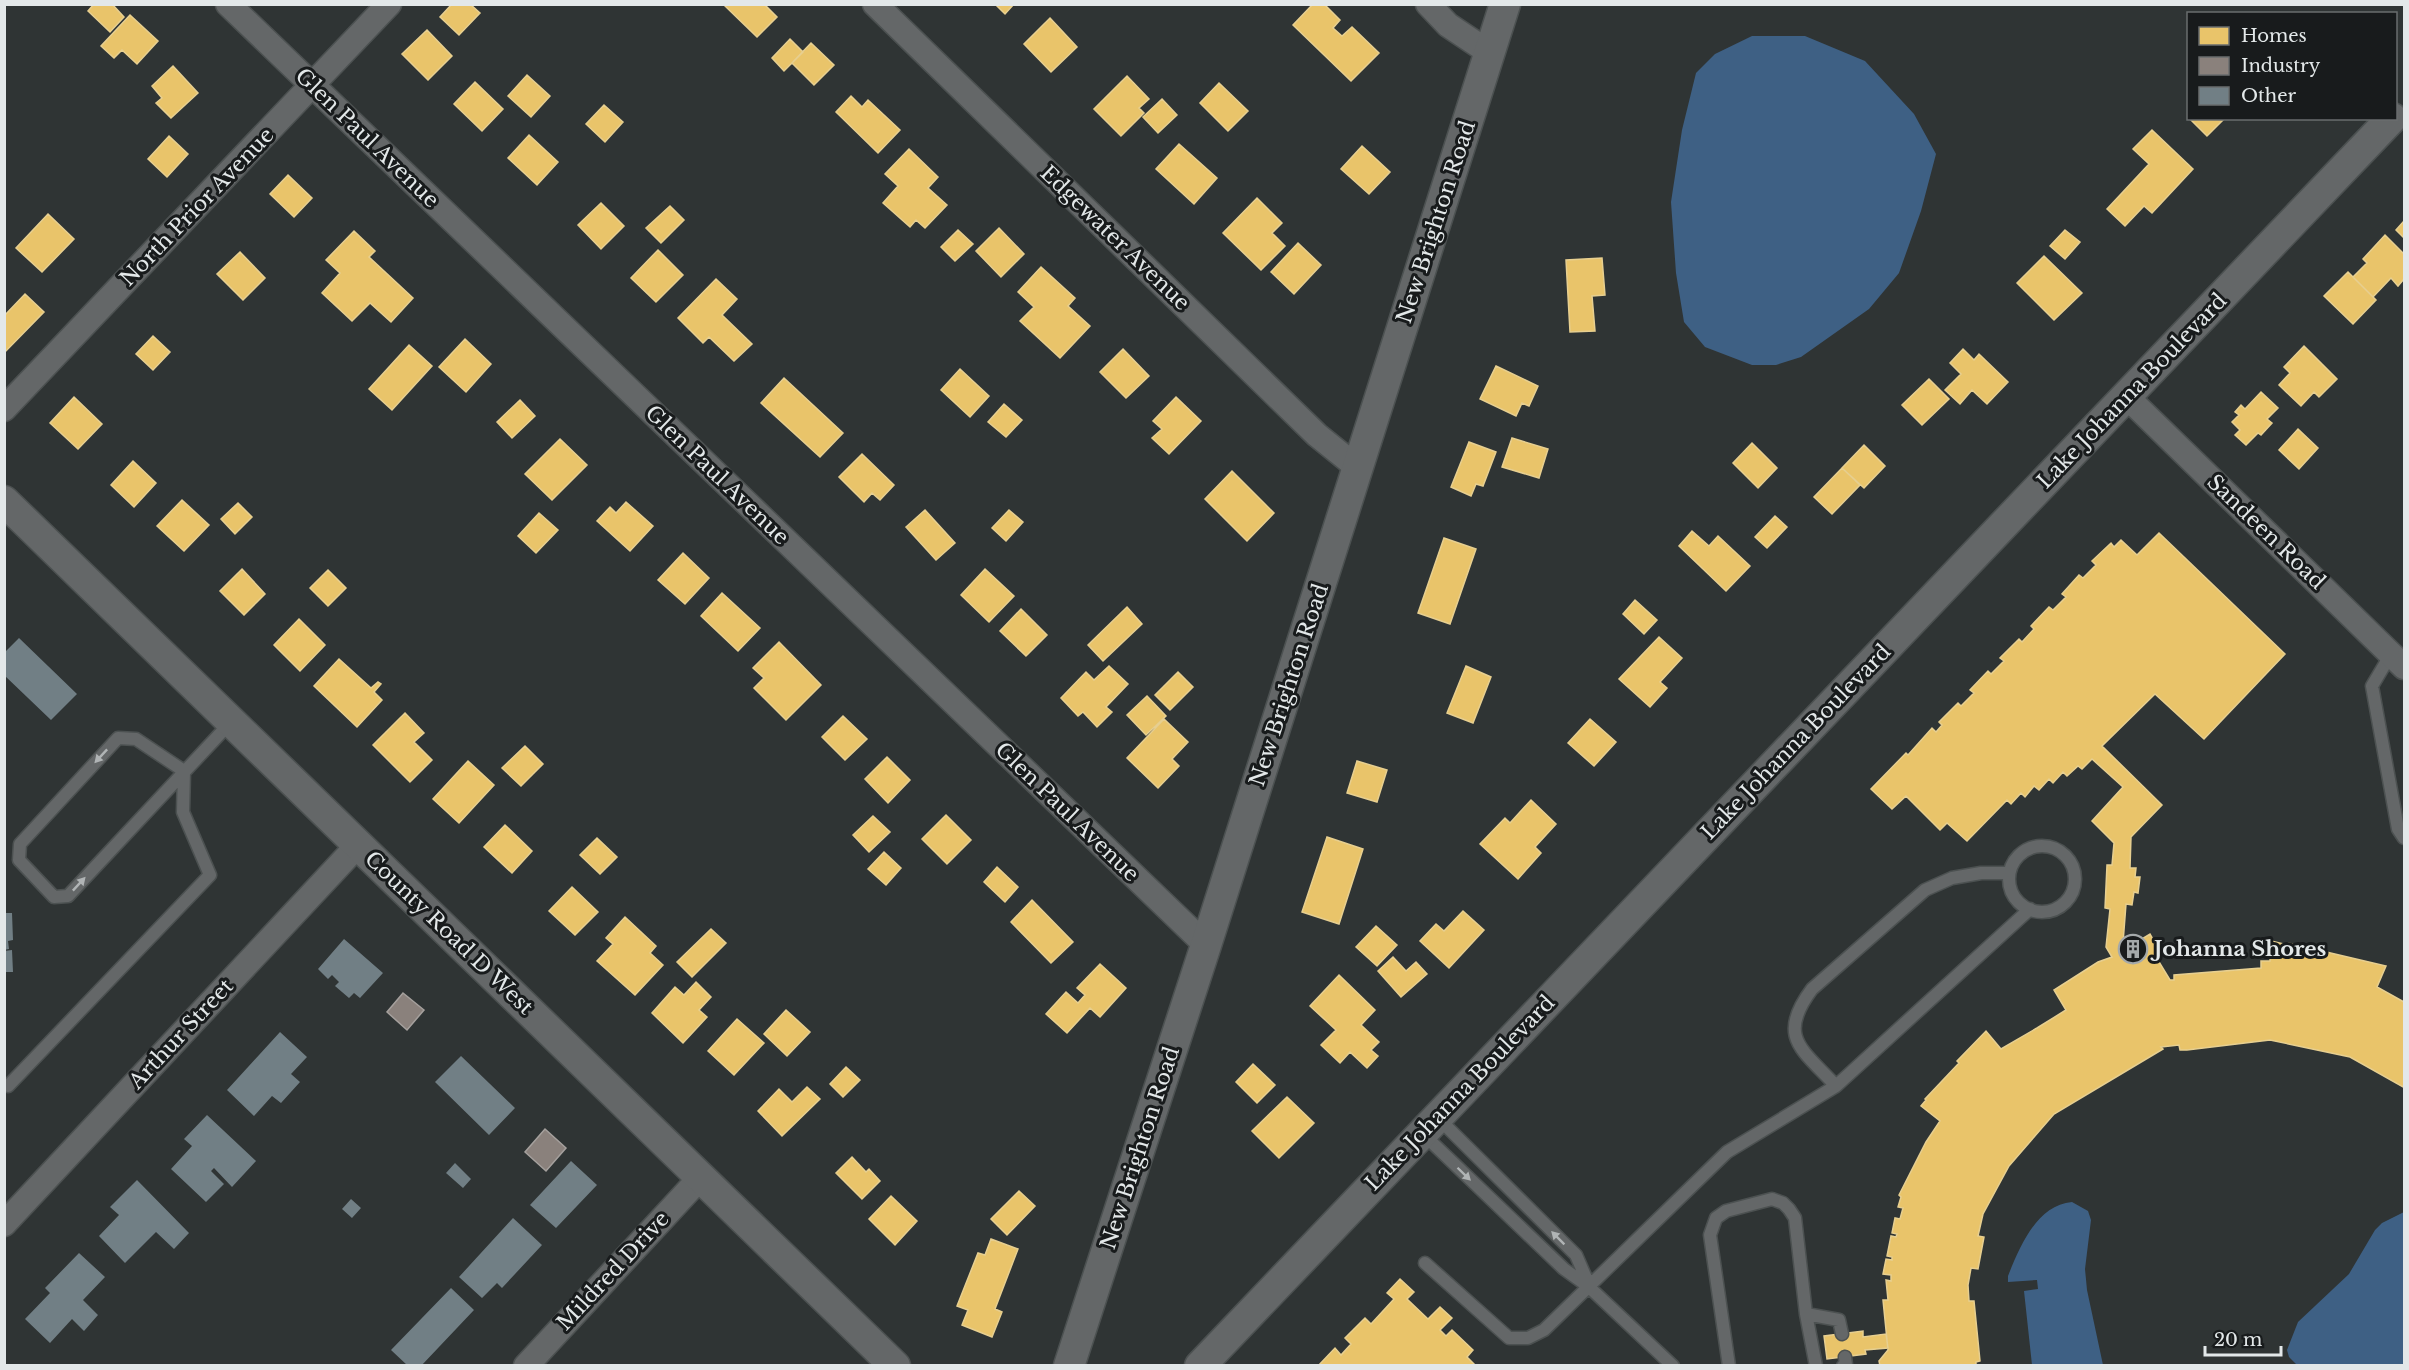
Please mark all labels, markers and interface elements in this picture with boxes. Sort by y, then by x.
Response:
legend [2187,12,2397,120]
text: Homes [2241,25,2307,47]
text: Industry [2241,55,2321,77]
street label: Glen Paul Avenue [290,63,444,213]
text: Other [2241,85,2297,107]
street label: New Brighton Road [1391,117,1481,327]
street label: North Prior Avenue [115,122,279,292]
street label: Edgewater Avenue [1035,160,1195,316]
street label: Lake Johanna Boulevard [2032,288,2232,494]
street label: Glen Paul Avenue [640,400,794,550]
street label: Sandeen Road [2201,469,2331,595]
street label: New Brighton Road [1244,580,1334,790]
street label: Lake Johanna Boulevard [1696,639,1896,845]
street label: Glen Paul Avenue [990,737,1144,887]
one-way arrow [95,748,108,763]
street label: County Road D West [359,846,539,1020]
one-way arrow [72,877,86,892]
building icon: Johanna Shores [2117,933,2149,965]
place label: Johanna Shores [2150,936,2327,962]
street label: Arthur Street [123,973,239,1095]
street label: Lake Johanna Boulevard [1360,990,1560,1196]
street label: New Brighton Road [1095,1043,1185,1253]
one-way arrow [1456,1166,1470,1180]
street label: Mildred Drive [551,1206,675,1336]
one-way arrow [1551,1231,1566,1245]
scale bar [2205,1319,2282,1357]
text: 20 m [2214,1329,2262,1351]

